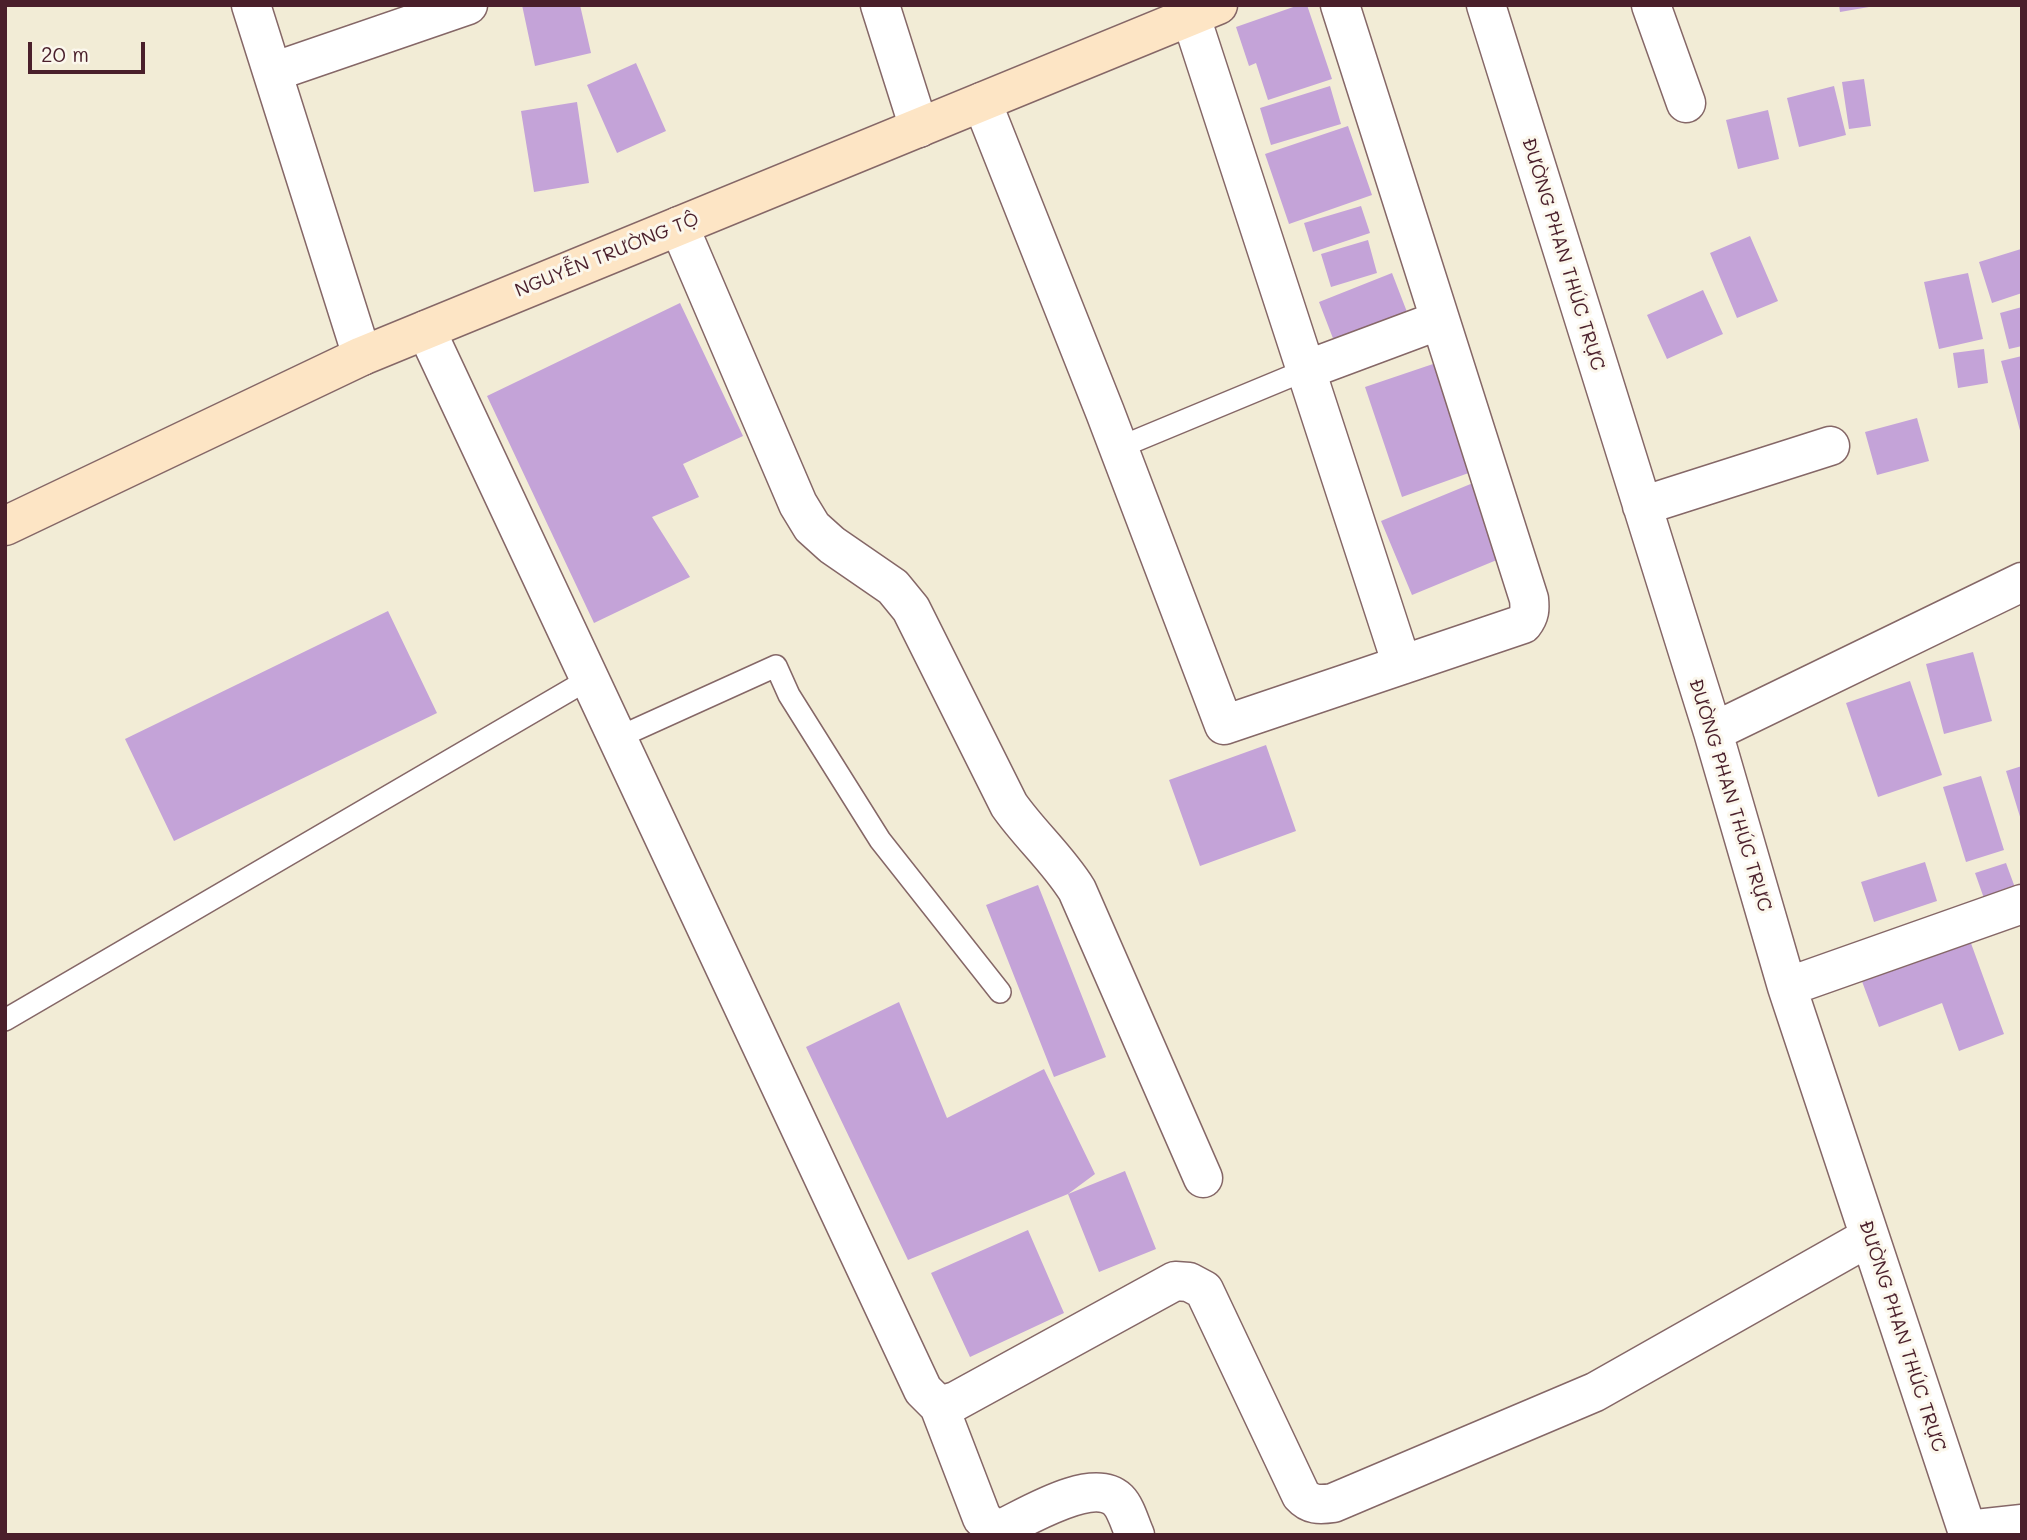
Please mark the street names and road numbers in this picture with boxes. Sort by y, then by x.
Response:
street label: ĐƯỜNG PHAN THÚC TRỰC [1517,135,1609,373]
street label: NGUYỄN TRƯỜNG TỘ [512,208,702,302]
street label: ĐƯỜNG PHAN THÚC TRỰC [1684,676,1776,914]
street label: ĐƯỜNG PHAN THÚC TRỰC [1854,1217,1950,1455]

